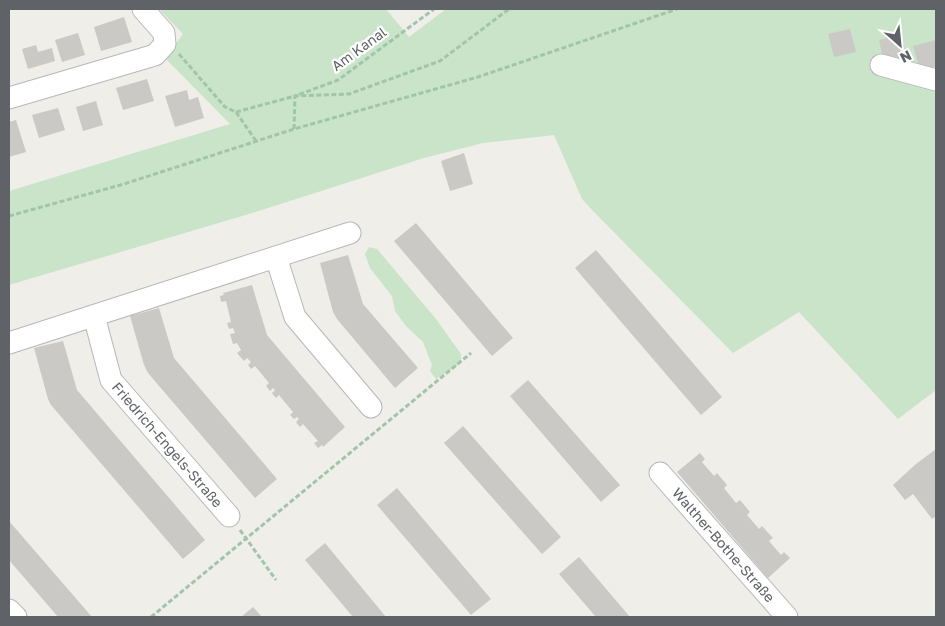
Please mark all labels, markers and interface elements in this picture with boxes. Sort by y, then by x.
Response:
north arrow [875,20,925,70]
street label: Am Kanal [328,23,389,74]
text: N [898,47,915,67]
street label: Friedrich-Engels-Straße [109,378,226,511]
street label: Walther-Bothe-Straße [669,484,779,605]

